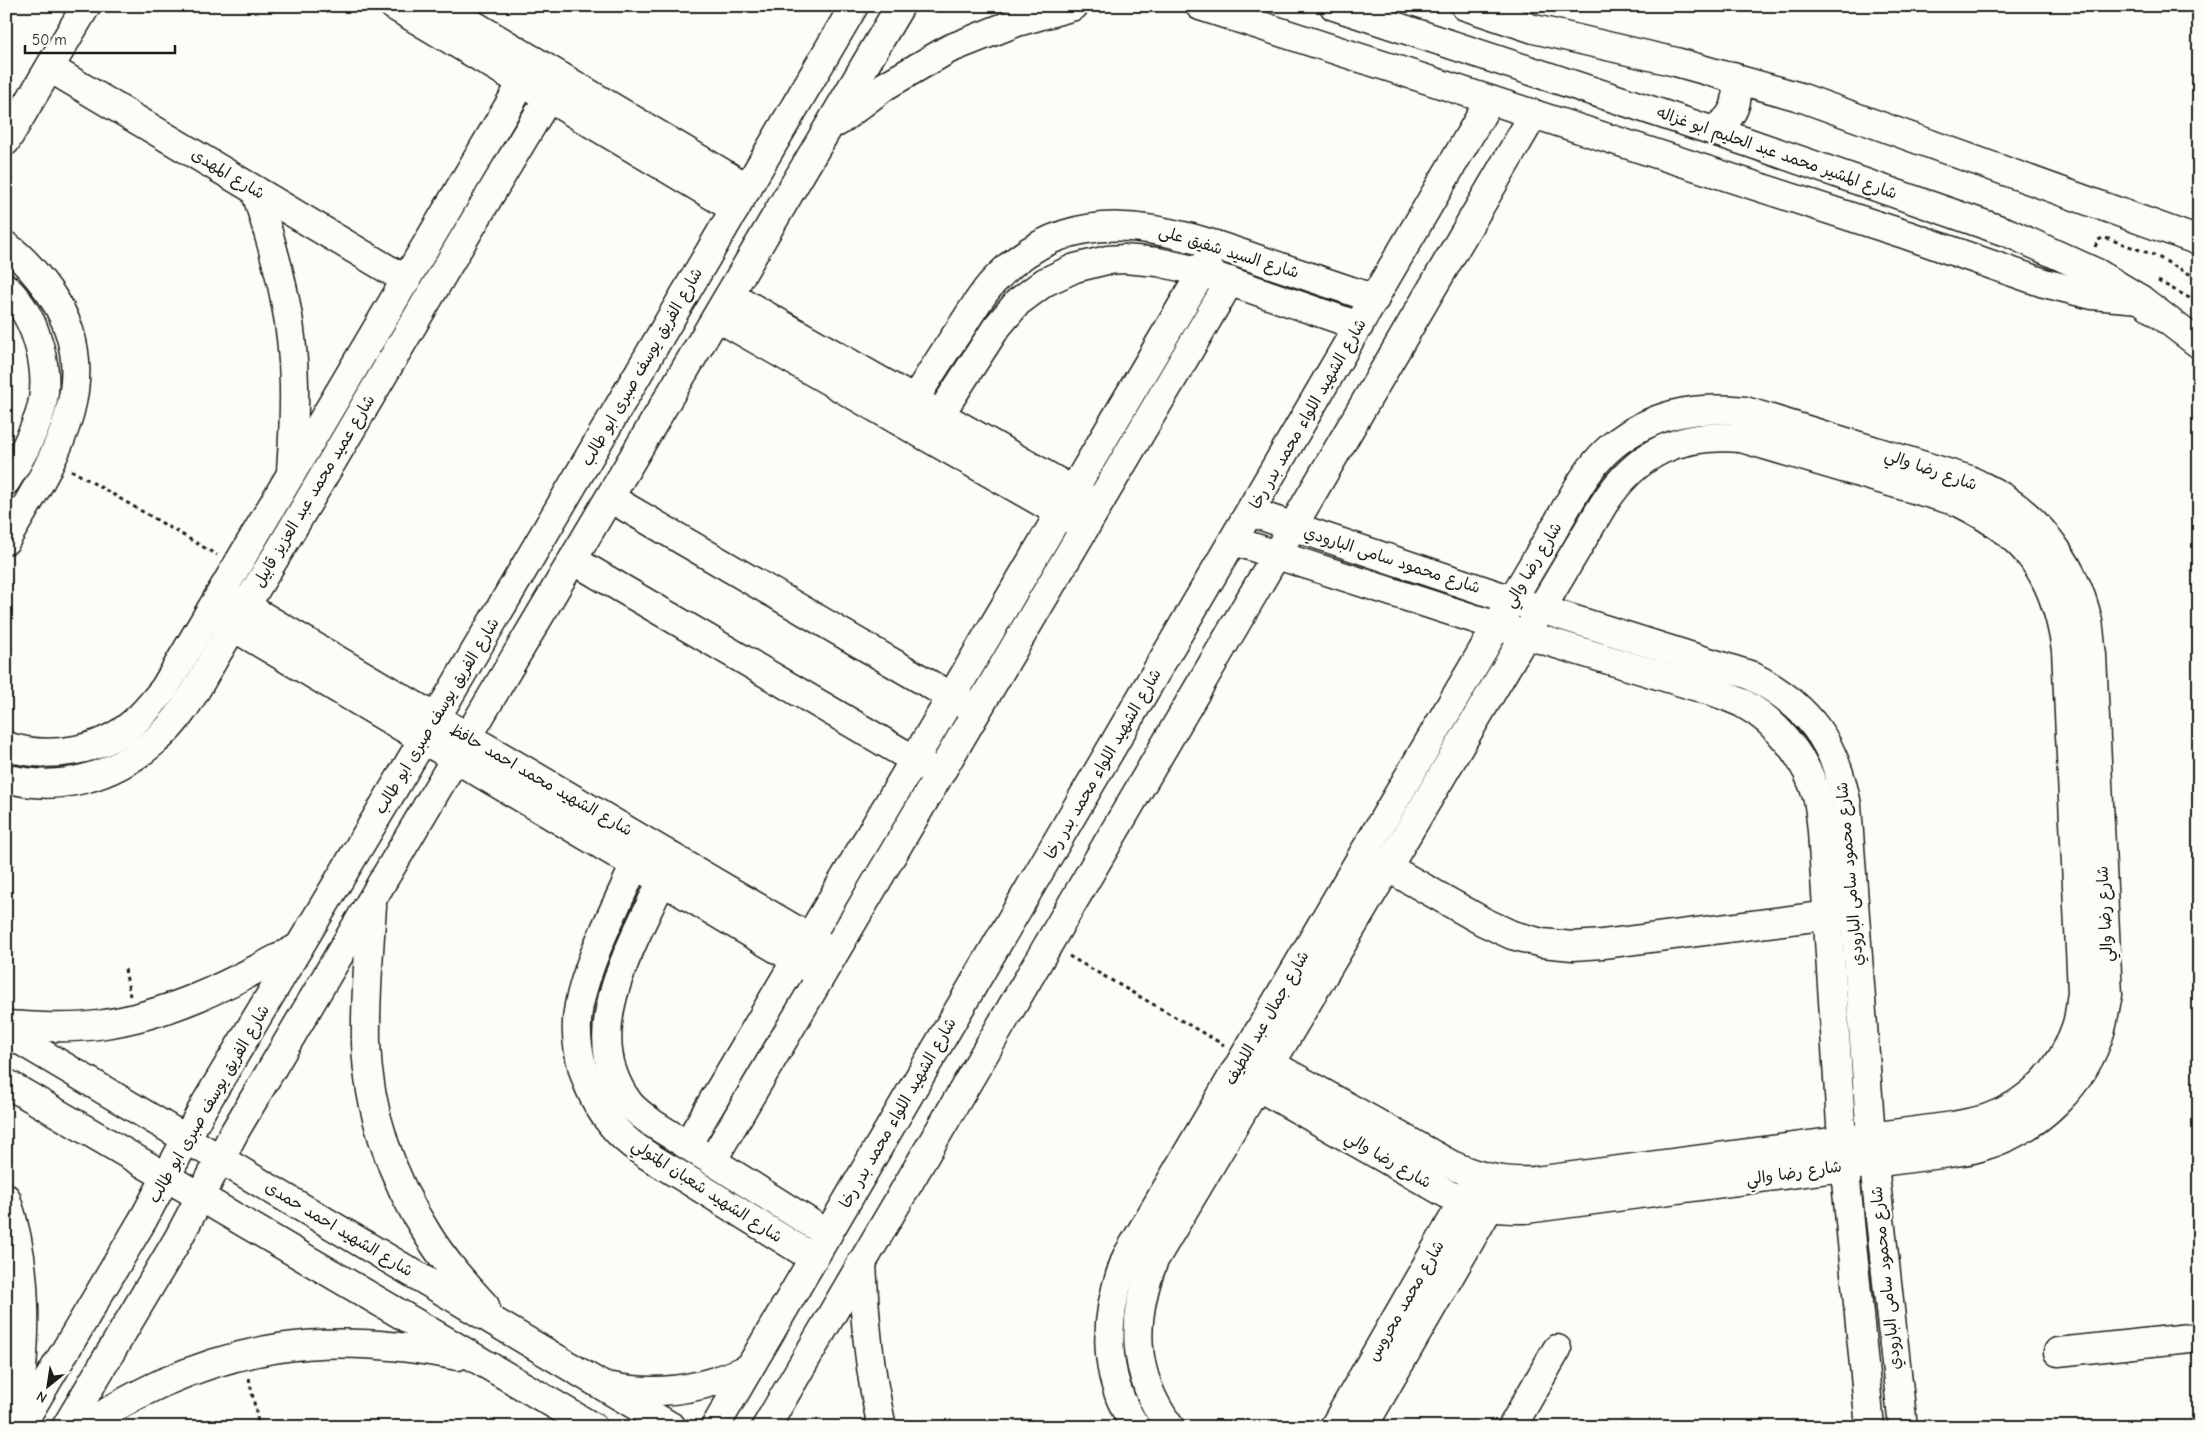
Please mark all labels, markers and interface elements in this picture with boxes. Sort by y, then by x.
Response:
scale bar [25,22,175,54]
text: 50 m [32,31,67,49]
street label: شارع المشير محمد عبد الحليم ابو غزاله [1653,103,1900,206]
street label: شارع المهدى [187,145,268,205]
street label: شارع السيد شفيق على [1156,222,1301,284]
street label: شارع الفريق يوسف صبرى ابو طالب [578,265,708,470]
street label: شارع الشهيد اللواء محمد بدر رخا [1246,316,1372,513]
street label: شارع عميد محمد عبد العزيز قابيل [249,392,380,591]
street label: شارع رضا والي [1881,446,1979,499]
street label: شارع رضا والي [1500,519,1570,613]
street label: شارع محمود سامى البارودي [1301,523,1482,599]
street label: شارع الفريق يوسف صبرى ابو طالب [371,615,505,818]
street label: شارع الشهيد اللواء محمد بدر رخا [1041,666,1167,863]
street label: شارع الشهيد محمد احمد حافظ [446,720,635,841]
street label: شارع محمود سامى البارودي [1833,781,1869,967]
street label: شارع رضا والي [2093,865,2122,963]
street label: شارع جمال عبد اللطيف [1221,948,1314,1089]
street label: شارع الفريق يوسف صبرى ابو طالب [145,1002,275,1207]
street label: شارع الشهيد اللواء محمد بدر رخا [836,1015,962,1212]
street label: شارع رضا والي [1339,1128,1434,1196]
street label: شارع الشهيد شعبان المتولي [626,1136,785,1251]
street label: شارع رضا والي [1745,1157,1844,1194]
street label: شارع الشهيد احمد حمدى [261,1178,416,1282]
street label: شارع محمود سامى البارودي [1867,1185,1907,1371]
street label: شارع محمد محروس [1364,1238,1450,1365]
north arrow [22,1360,72,1410]
text: N [34,1387,50,1406]

